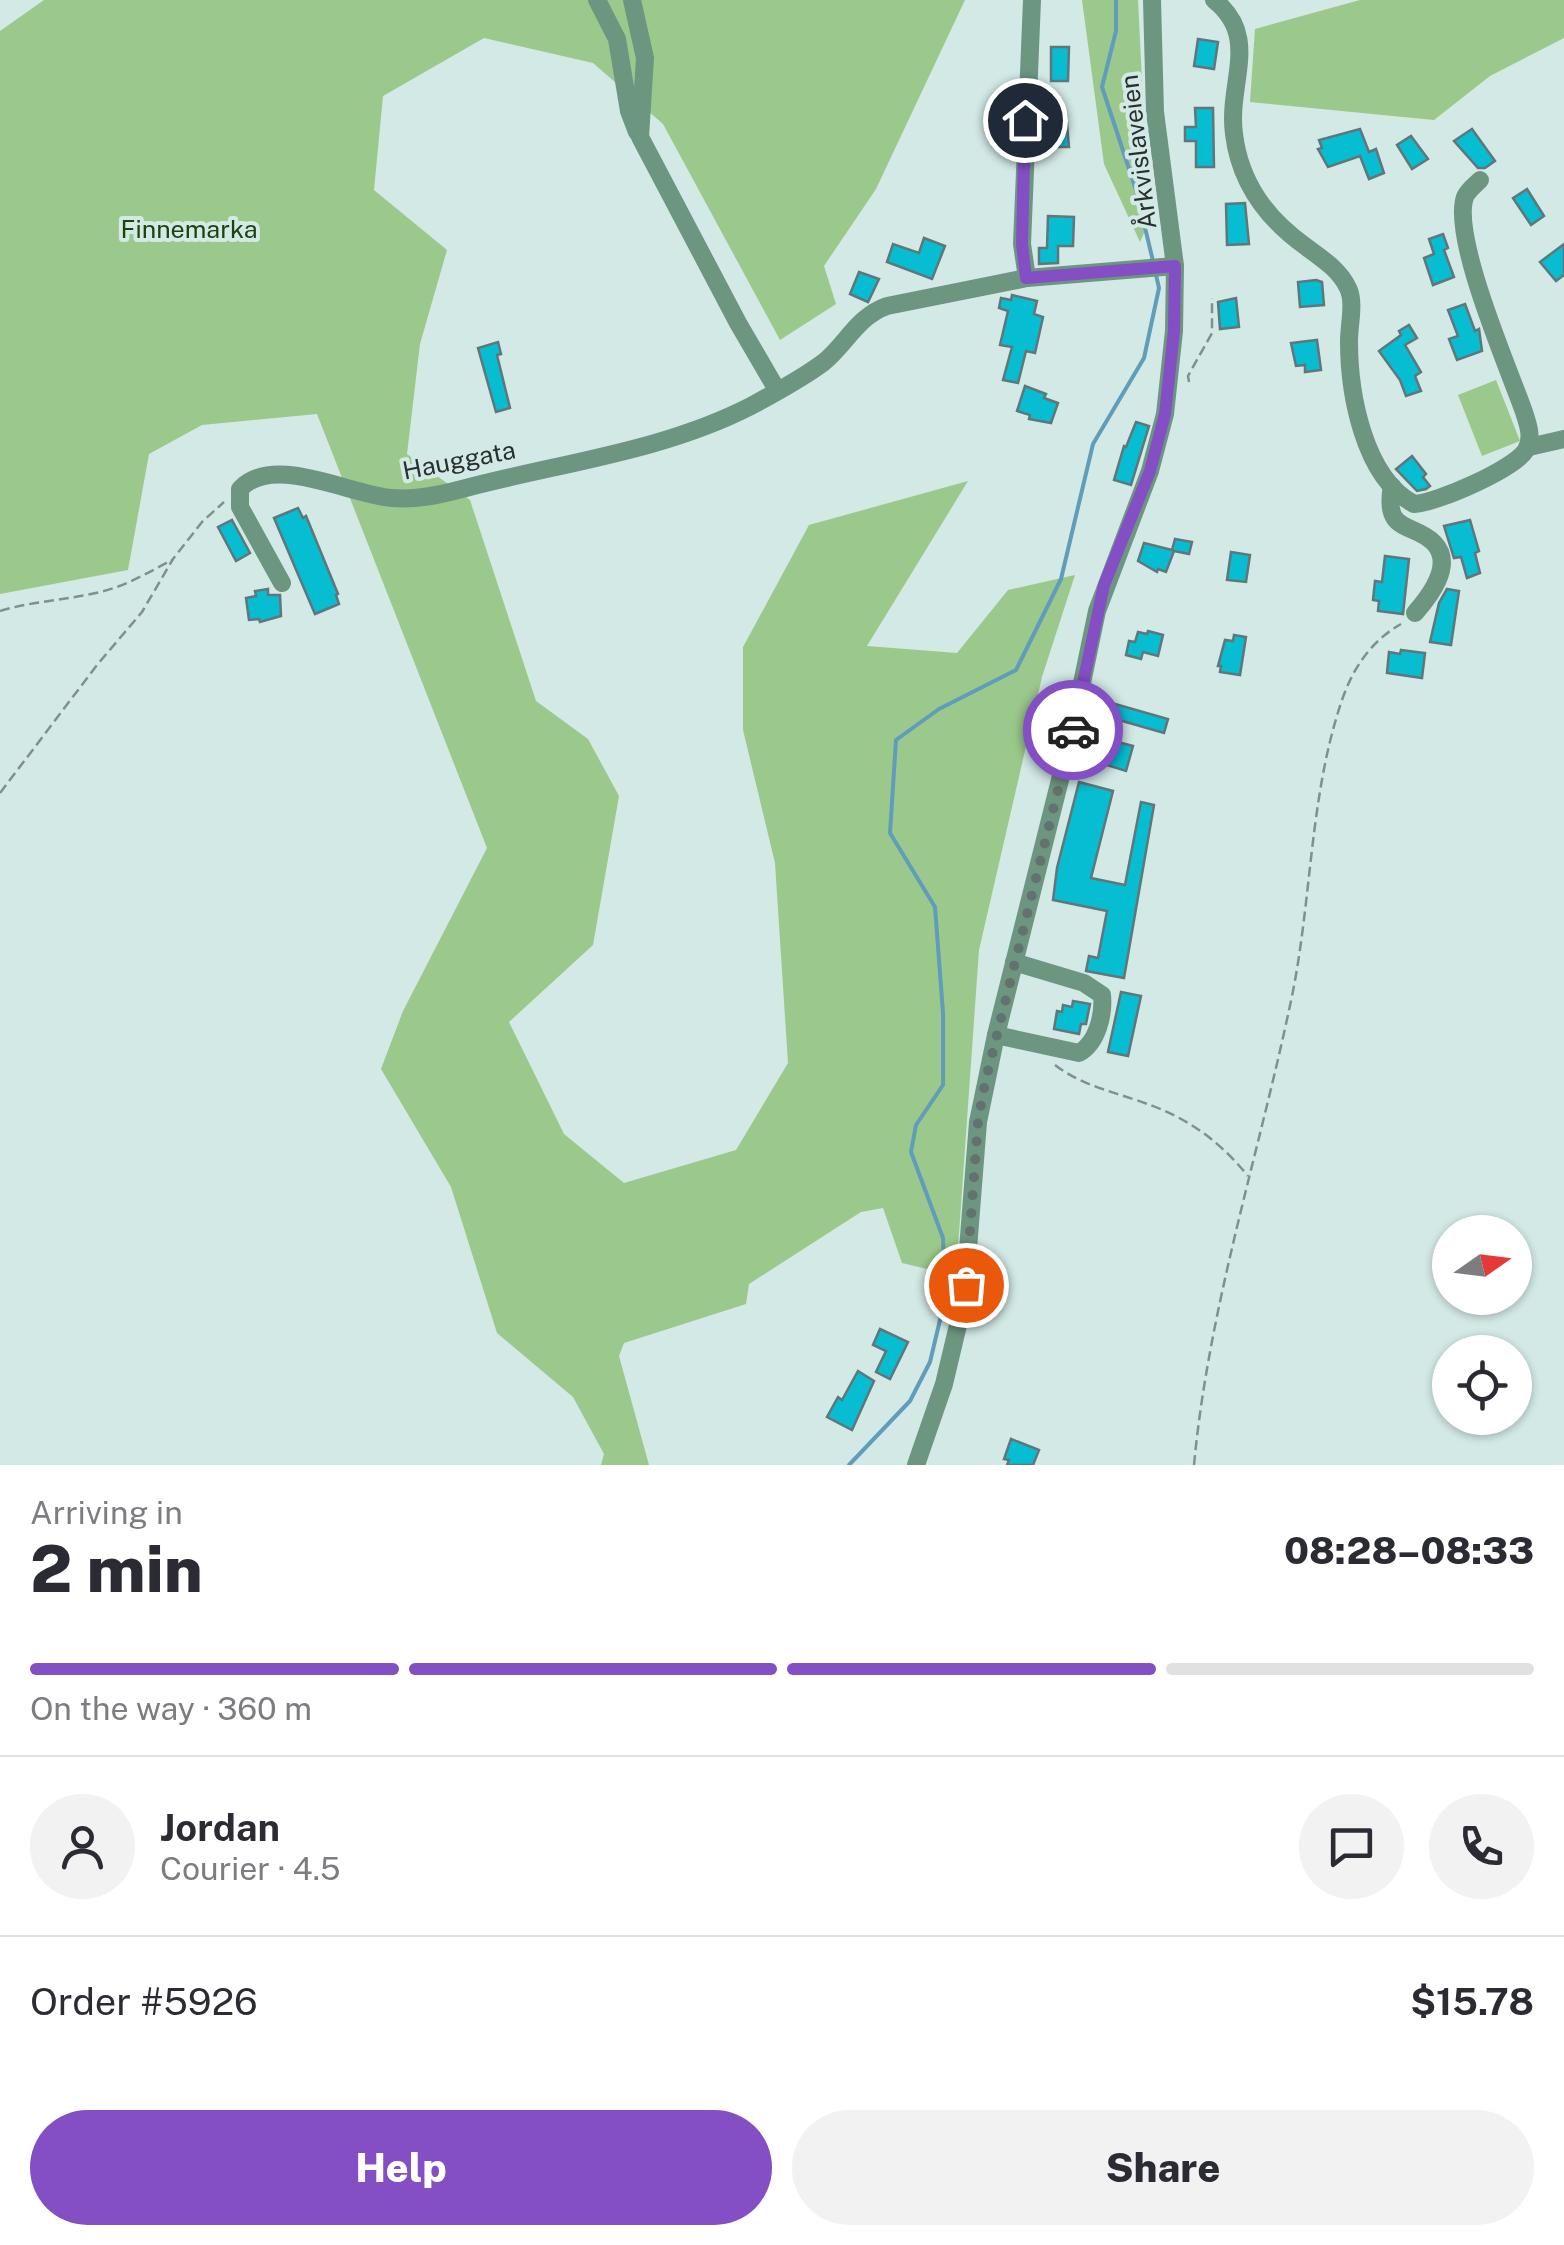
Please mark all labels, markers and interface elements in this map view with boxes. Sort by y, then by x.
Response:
street label: Årkvislaveien [1114,73,1162,231]
pin [983,78,1068,163]
icon: home [998,93,1053,148]
park label: Finnemarka [121,214,257,244]
street label: Hauggata [400,434,518,486]
courier [1023,680,1123,780]
icon: car [1046,703,1101,758]
north arrow [1432,1215,1532,1315]
map controls [1432,1215,1532,1435]
pin [924,1243,1009,1328]
icon: bag [939,1258,994,1313]
button: locate [1432,1335,1532,1435]
text: Arriving in [30,1494,183,1531]
text: 08:28–08:33 [1284,1528,1534,1573]
text: 2 min [30,1530,203,1607]
text: On the way · 360 m [30,1690,312,1727]
button: person [30,1794,135,1899]
button: chat [1299,1794,1404,1899]
button: phone [1429,1794,1534,1899]
text: Jordan [160,1805,280,1850]
text: Courier · 4.5 [160,1850,340,1887]
text: Order #5926 [30,1979,258,2024]
text: $15.78 [1410,1979,1534,2024]
button: Help [30,2110,772,2225]
button: Share [792,2110,1534,2225]

